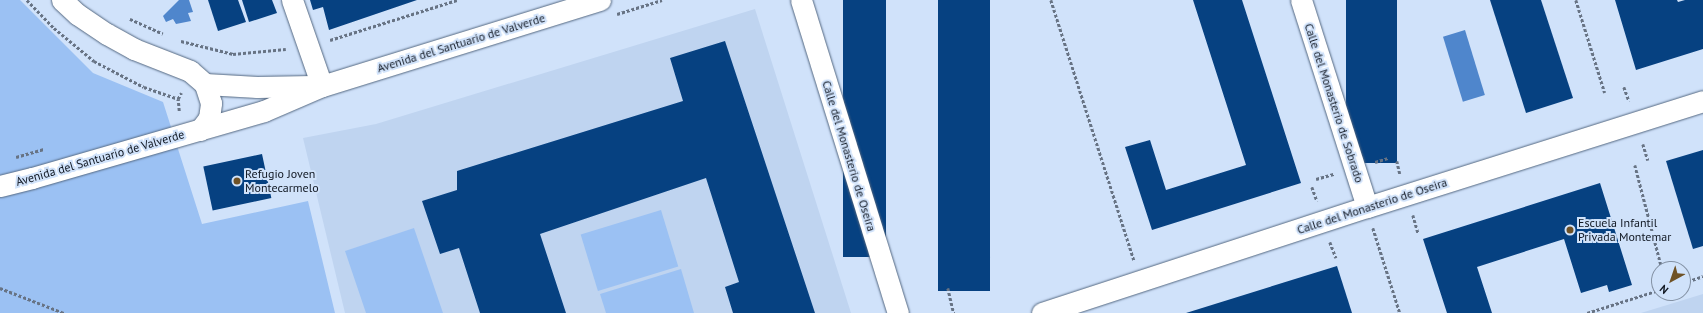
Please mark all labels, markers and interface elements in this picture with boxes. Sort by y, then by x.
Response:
street label: Avenida del Santuario de Valverde [375,11,547,75]
street label: Calle del Monasterio de Sobrado [1301,22,1367,184]
street label: Calle del Monasterio de Oseira [819,79,879,233]
street label: Avenida del Santuario de Valverde [14,127,186,189]
place label: Refugio Joven Montecarmelo [245,167,319,195]
street label: Calle del Monasterio de Oseira [1295,175,1449,237]
marker: Refugio Joven Montecarmelo [232,176,242,186]
place label: Escuela Infantil Privada Montemar [1578,216,1671,244]
marker: Escuela Infantil Privada Montemar [1565,225,1575,235]
north arrow [1651,261,1691,301]
text: N [1657,282,1671,297]

